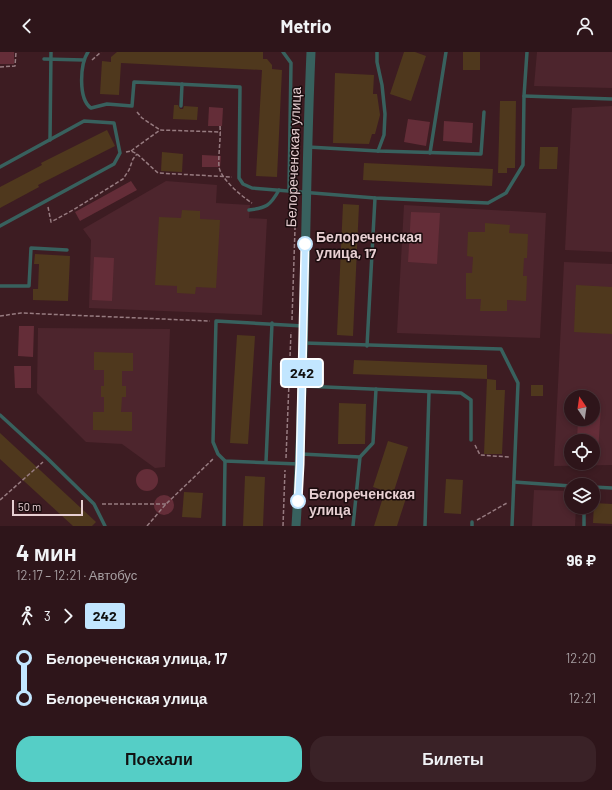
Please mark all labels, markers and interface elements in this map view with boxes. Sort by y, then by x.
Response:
icon: back [16,15,38,37]
text: Metrio [281,15,331,37]
icon: person [574,15,596,37]
street label: Белореченская улица [282,86,304,228]
place label: Белореченская улица, 17 [316,228,422,261]
marker: Белореченская улица, 17 [297,236,313,252]
line badge: 242 [279,360,325,386]
text: 242 [290,364,314,381]
north arrow [564,390,600,426]
map controls [564,390,600,514]
button: locate [564,434,600,470]
button: layers [564,478,600,514]
place label: Белореченская улица [309,485,415,518]
marker: Белореченская улица [290,493,306,509]
scale bar [12,498,83,517]
text: 50 m [18,500,41,513]
text: 4 мин [16,539,77,565]
text: 96 ₽ [566,551,596,569]
text: 12:17 – 12:21 · Автобус [16,567,137,583]
icon: walk [16,605,38,627]
icon: forward [57,605,79,627]
text: 242 [93,607,117,624]
text: 3 [44,608,51,624]
text: Белореченская улица, 17 [46,649,227,667]
text: 12:20 [566,650,596,666]
text: Белореченская улица [46,689,207,707]
text: 12:21 [569,690,596,706]
button: Поехали [16,736,302,782]
button: Билеты [310,736,596,782]

